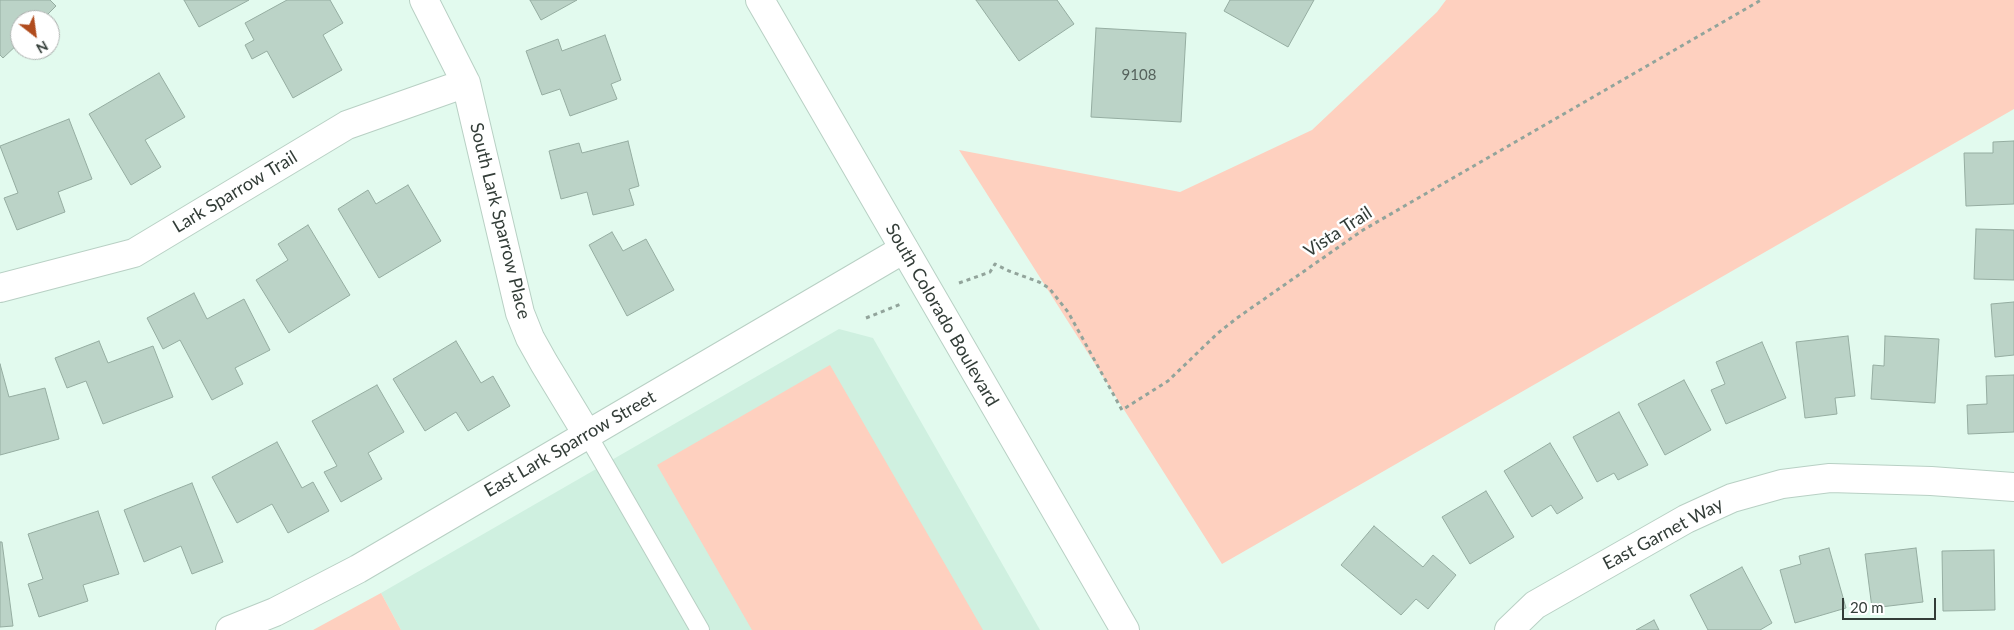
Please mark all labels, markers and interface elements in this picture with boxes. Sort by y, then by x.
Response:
north arrow [10,10,60,60]
text: N [33,37,51,58]
house number: 9108 [1122,66,1156,84]
street label: South Lark Sparrow Place [465,121,535,321]
street label: Lark Sparrow Trail [169,146,301,238]
street label: Vista Trail [1300,202,1376,262]
street label: South Colorado Boulevard [881,220,1003,410]
street label: East Lark Sparrow Street [481,386,659,502]
street label: East Garnet Way [1599,493,1727,575]
scale bar [1844,588,1938,620]
text: 20 m [1850,598,1884,616]

